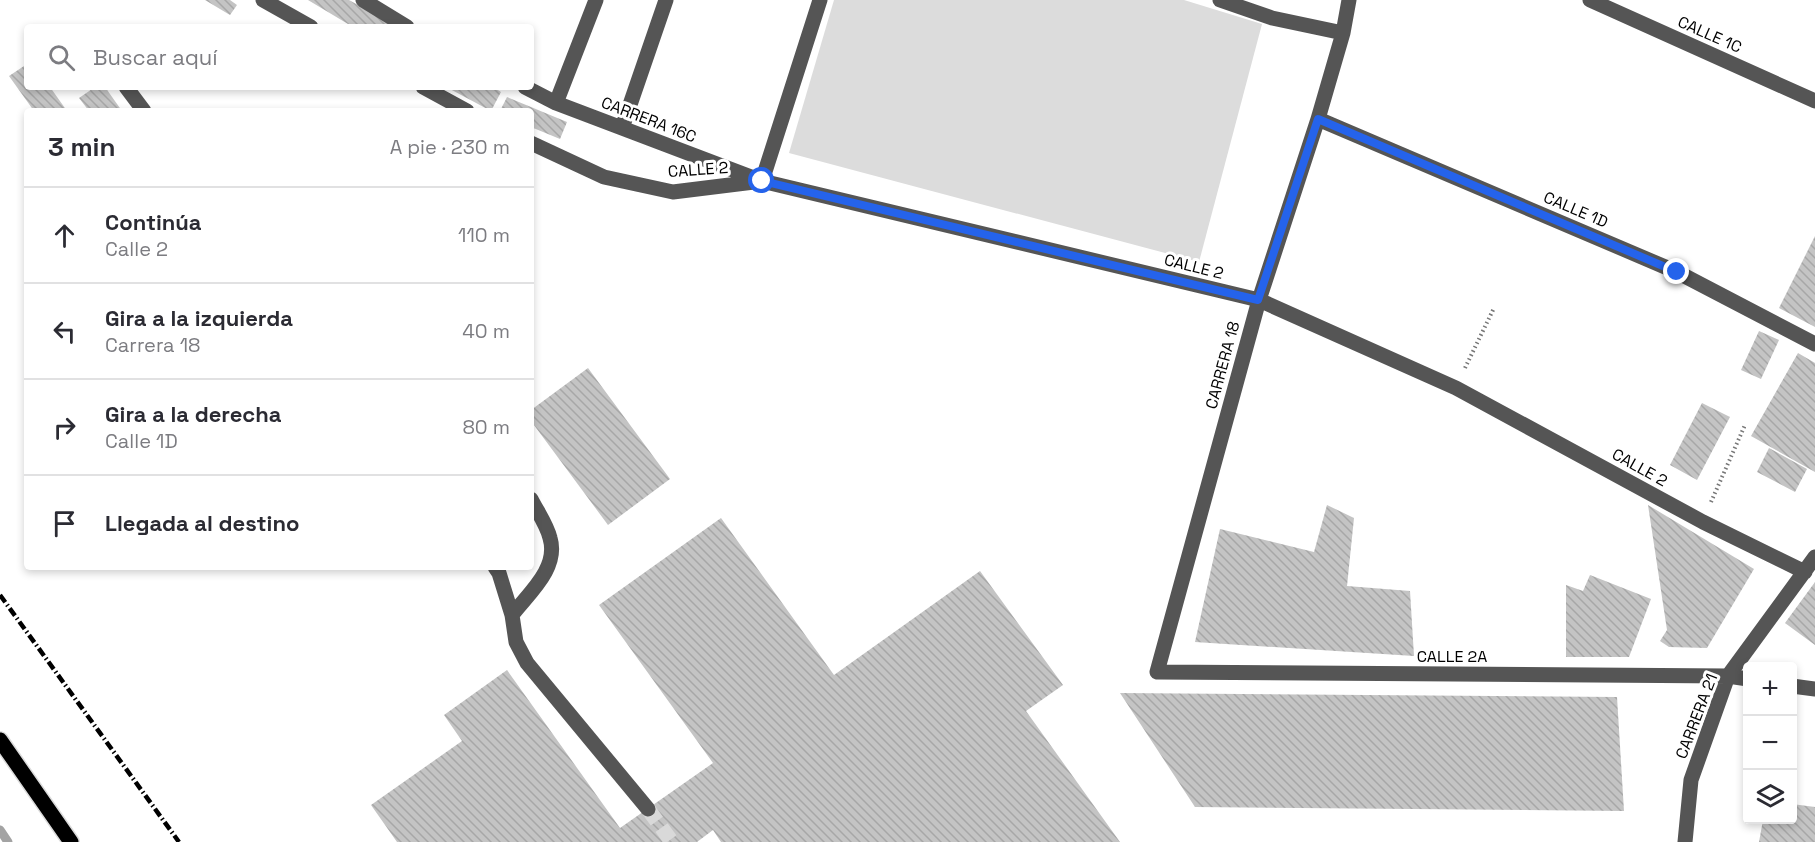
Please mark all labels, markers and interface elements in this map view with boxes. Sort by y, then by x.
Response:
street label: CALLE 1C [1675,11,1745,58]
search box [24,24,534,90]
icon: search [45,41,78,74]
text: Buscar aquí [93,43,218,71]
street label: CARRERA 16C [598,92,699,147]
text: 3 min [48,130,116,164]
text: A pie · 230 m [390,134,510,160]
street label: CALLE 2 [667,157,729,182]
route start [748,167,774,193]
street label: CALLE 1D [1540,186,1611,232]
text: Continúa [105,208,201,236]
icon: ahead [48,219,81,252]
text: 110 m [458,222,510,248]
text: Calle 2 [105,236,168,262]
street label: CALLE 2 [1162,249,1226,284]
route end [1663,258,1689,284]
text: Gira a la izquierda [105,304,293,332]
icon: left [48,315,81,348]
text: 40 m [462,318,510,344]
street label: CARRERA 18 [1201,319,1244,411]
text: Carrera 18 [105,332,201,358]
text: Gira a la derecha [105,400,282,428]
icon: right [48,411,81,444]
text: 80 m [462,414,510,440]
text: Calle 1D [105,428,178,454]
street label: CALLE 2 [1608,444,1671,491]
icon: arrive [48,507,81,540]
text: Llegada al destino [105,509,299,537]
street label: CALLE 2A [1417,646,1487,667]
map controls [1743,662,1797,824]
button: + [1743,662,1797,716]
street label: CARRERA 21 [1671,670,1722,762]
button: − [1743,716,1797,770]
button: layers [1743,770,1797,824]

